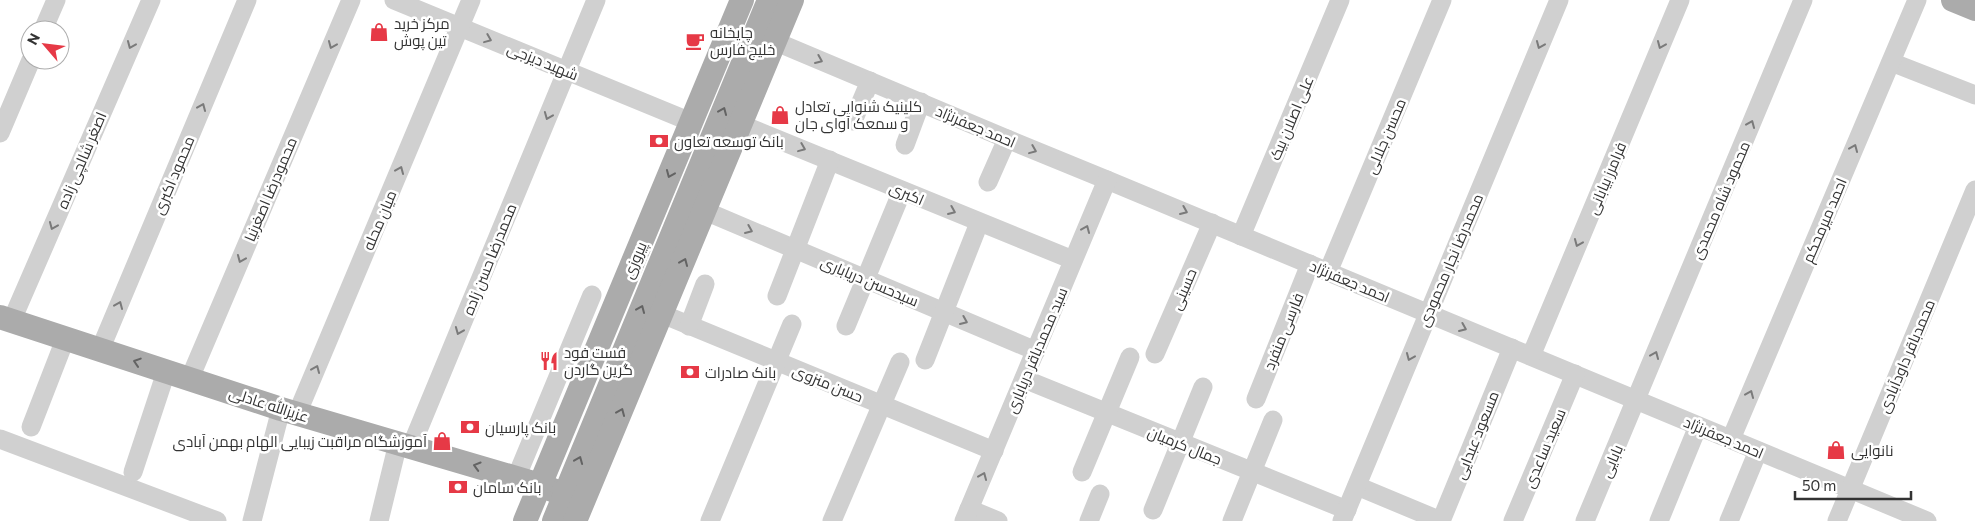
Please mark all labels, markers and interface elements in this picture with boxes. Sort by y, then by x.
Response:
place label: مرکز خرید تین پوش [394,14,450,51]
north arrow [20,20,70,70]
shop icon: مرکز خرید تین پوش [368,21,390,43]
place label: چایخانه خلیج فارس [710,23,775,61]
text: N [23,30,43,47]
cafe icon: چایخانه خلیج فارس [684,30,706,52]
one-way arrow [483,32,492,43]
street label: شهید دیزجی [504,39,581,85]
one-way arrow [127,40,138,49]
one-way arrow [327,40,338,49]
one-way arrow [1536,40,1546,49]
one-way arrow [1657,40,1668,49]
one-way arrow [814,53,823,64]
street label: علی اصلان بیک [1265,73,1319,164]
street label: محسن جلالی [1361,95,1411,177]
place label: کلینیک شنوایی تعادل و سمعک آوای جان [795,97,922,134]
street label: احمد جعفرنژاد [933,101,1019,152]
one-way arrow [196,103,206,112]
shop icon: کلینیک شنوایی تعادل و سمعک آوای جان [769,104,791,126]
one-way arrow [717,107,727,116]
street label: اصغر شالچی زاده [53,109,111,212]
one-way arrow [544,111,554,120]
one-way arrow [1745,120,1756,129]
bank icon: بانک توسعه تعاون [648,130,670,152]
place label: بانک توسعه تعاون [674,132,784,152]
street label: محمود اکبری [148,133,199,218]
street label: محمودرضا اصغرنیا [240,134,301,244]
street label: محمود شاه محمدی [1687,138,1755,262]
street label: فرامرز بیابانی [1583,139,1631,218]
one-way arrow [797,142,806,153]
one-way arrow [1028,144,1037,154]
one-way arrow [1848,144,1858,153]
one-way arrow [394,167,404,175]
one-way arrow [665,169,676,178]
street label: احمد میرمحکم [1798,175,1852,266]
street label: اکبری [886,178,927,210]
street label: میان محله [358,187,401,253]
street label: محمدرضا نجار محمودی [1414,191,1488,330]
street label: محمدرضا حسن زاده [458,201,521,318]
one-way arrow [947,205,956,216]
one-way arrow [1179,205,1188,216]
one-way arrow [48,221,59,230]
one-way arrow [745,225,753,235]
one-way arrow [1080,225,1091,234]
one-way arrow [1574,238,1585,247]
street label: پیروزی [618,239,652,282]
street label: سیدحسن دریاباری [818,252,922,312]
one-way arrow [236,254,247,263]
street label: احمد جعفرنژاد [1307,256,1393,307]
one-way arrow [677,258,688,267]
street label: حسینی [1166,266,1202,313]
street label: سید محمدباقر دریاباری [1001,284,1072,416]
street label: فارسی منفرد [1259,290,1308,373]
street label: محمدباقر داودآبادی [1874,297,1940,416]
one-way arrow [112,301,123,310]
one-way arrow [634,305,645,314]
one-way arrow [959,315,968,325]
one-way arrow [1458,322,1467,332]
one-way arrow [455,326,466,335]
place label: فست فود گرين گاردن [564,343,633,380]
restaurant icon: فست فود گرين گاردن [538,350,560,372]
one-way arrow [1649,351,1659,360]
one-way arrow [1406,352,1417,361]
one-way arrow [133,358,142,368]
bank icon: بانک صادرات [679,361,701,383]
street label: حسن منزوی [789,361,866,407]
place label: بانک صادرات [705,363,776,382]
one-way arrow [310,365,321,374]
street label: عزیزالله عادلی [226,383,311,427]
street label: مسعود عبدایی [1450,388,1504,482]
one-way arrow [1743,390,1754,399]
street label: سعید ساعدی [1519,406,1571,491]
one-way arrow [615,408,626,417]
street label: احمد جعفرنژاد [1681,412,1767,463]
bank icon: بانک پارسیان [459,416,481,438]
place label: بانک پارسیان [485,418,556,438]
street label: جمال کرمیان [1145,422,1225,470]
shop icon: آموزشگاه مراقبت زیبایی الهام بهمن آبادی [431,430,453,452]
place label: آموزشگاه مراقبت زیبایی الهام بهمن آبادی [173,432,427,452]
shop icon: نانوایی [1825,439,1847,461]
place label: نانوایی [1851,441,1893,461]
street label: بابایی [1596,442,1628,481]
one-way arrow [573,456,583,465]
one-way arrow [473,462,481,472]
scale bar [1795,468,1911,500]
one-way arrow [977,472,988,481]
bank icon: بانک سامان [447,476,469,498]
text: 50 m [1802,476,1836,494]
place label: بانک سامان [473,478,541,498]

